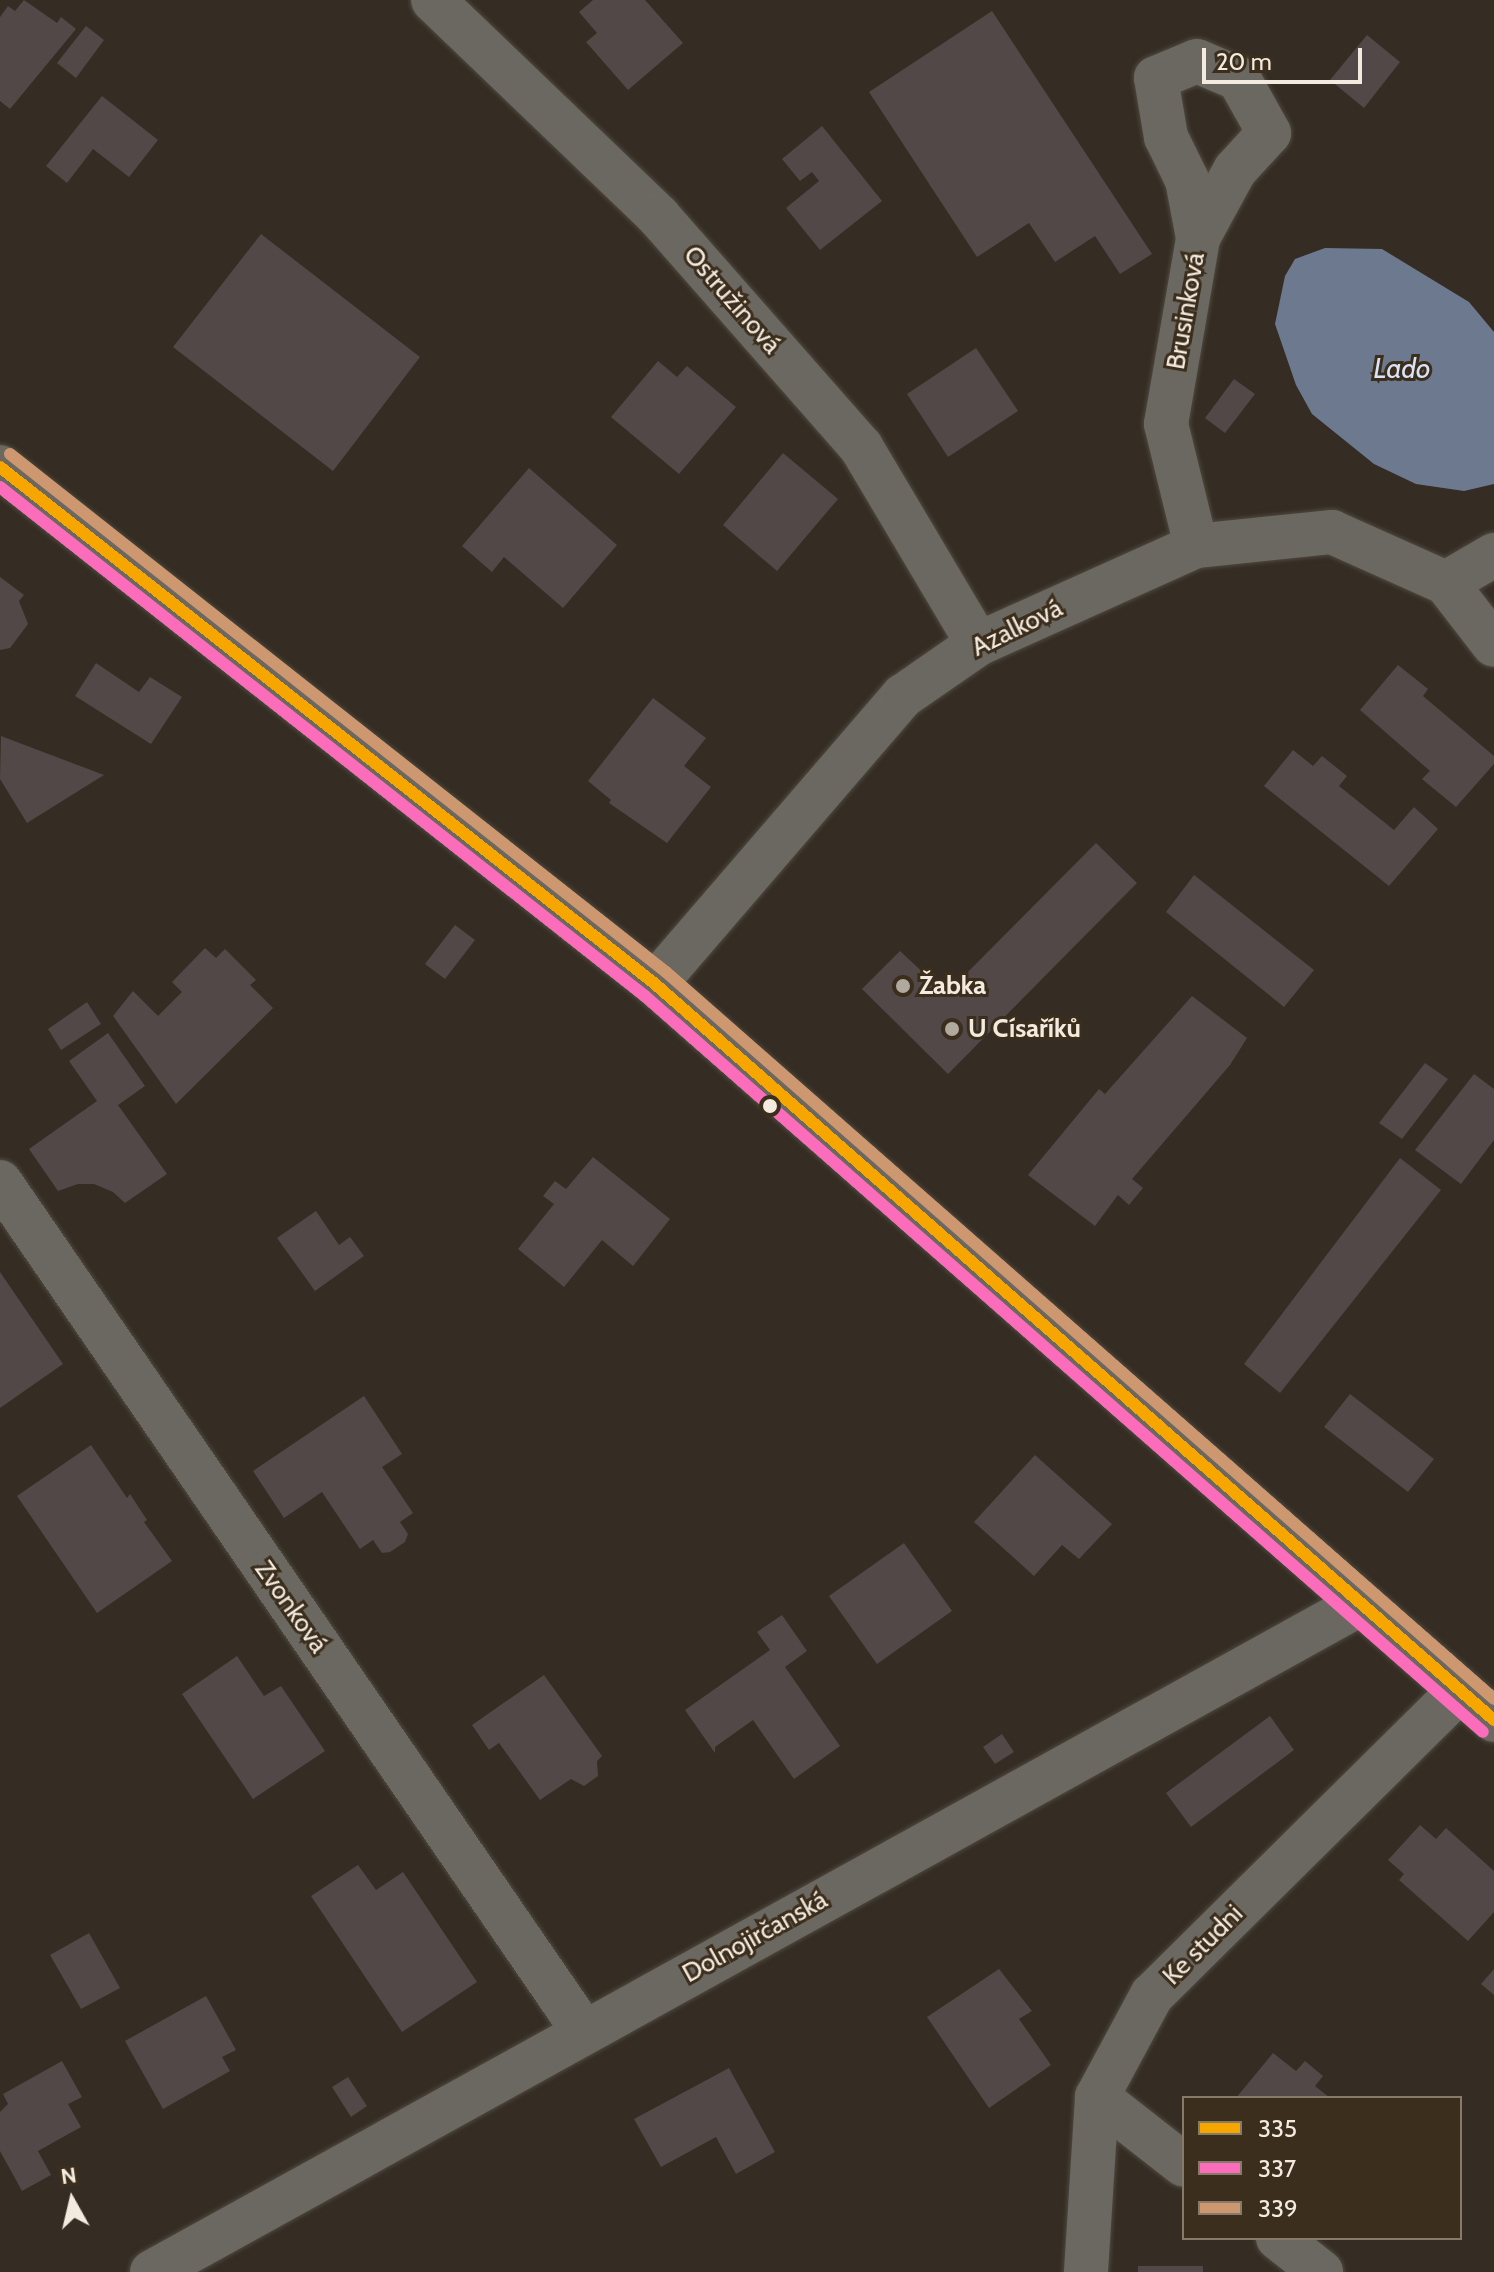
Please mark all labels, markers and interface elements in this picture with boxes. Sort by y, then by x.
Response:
scale bar [1206,32,1366,82]
text: 20 m [1216,47,1272,76]
street label: Ostružinová [677,240,787,360]
street label: Brusinková [1160,250,1212,372]
water label: Lado [1374,351,1430,385]
street label: Azalková [967,593,1067,663]
place label: Žabka [919,970,986,1002]
marker: Žabka [894,977,912,995]
place label: U Císaříků [968,1013,1081,1045]
marker: U Císaříků [943,1020,961,1038]
unlabelled marker [762,1098,778,1114]
street label: Zvonková [248,1555,334,1659]
street label: Dolnojirčanská [677,1884,833,1990]
street label: Ke studni [1156,1898,1250,1992]
legend [1182,2096,1462,2240]
text: 335 [1258,2114,1297,2143]
text: 337 [1258,2154,1296,2183]
north arrow [32,2160,112,2240]
text: N [59,2161,78,2190]
text: 339 [1258,2194,1298,2223]

